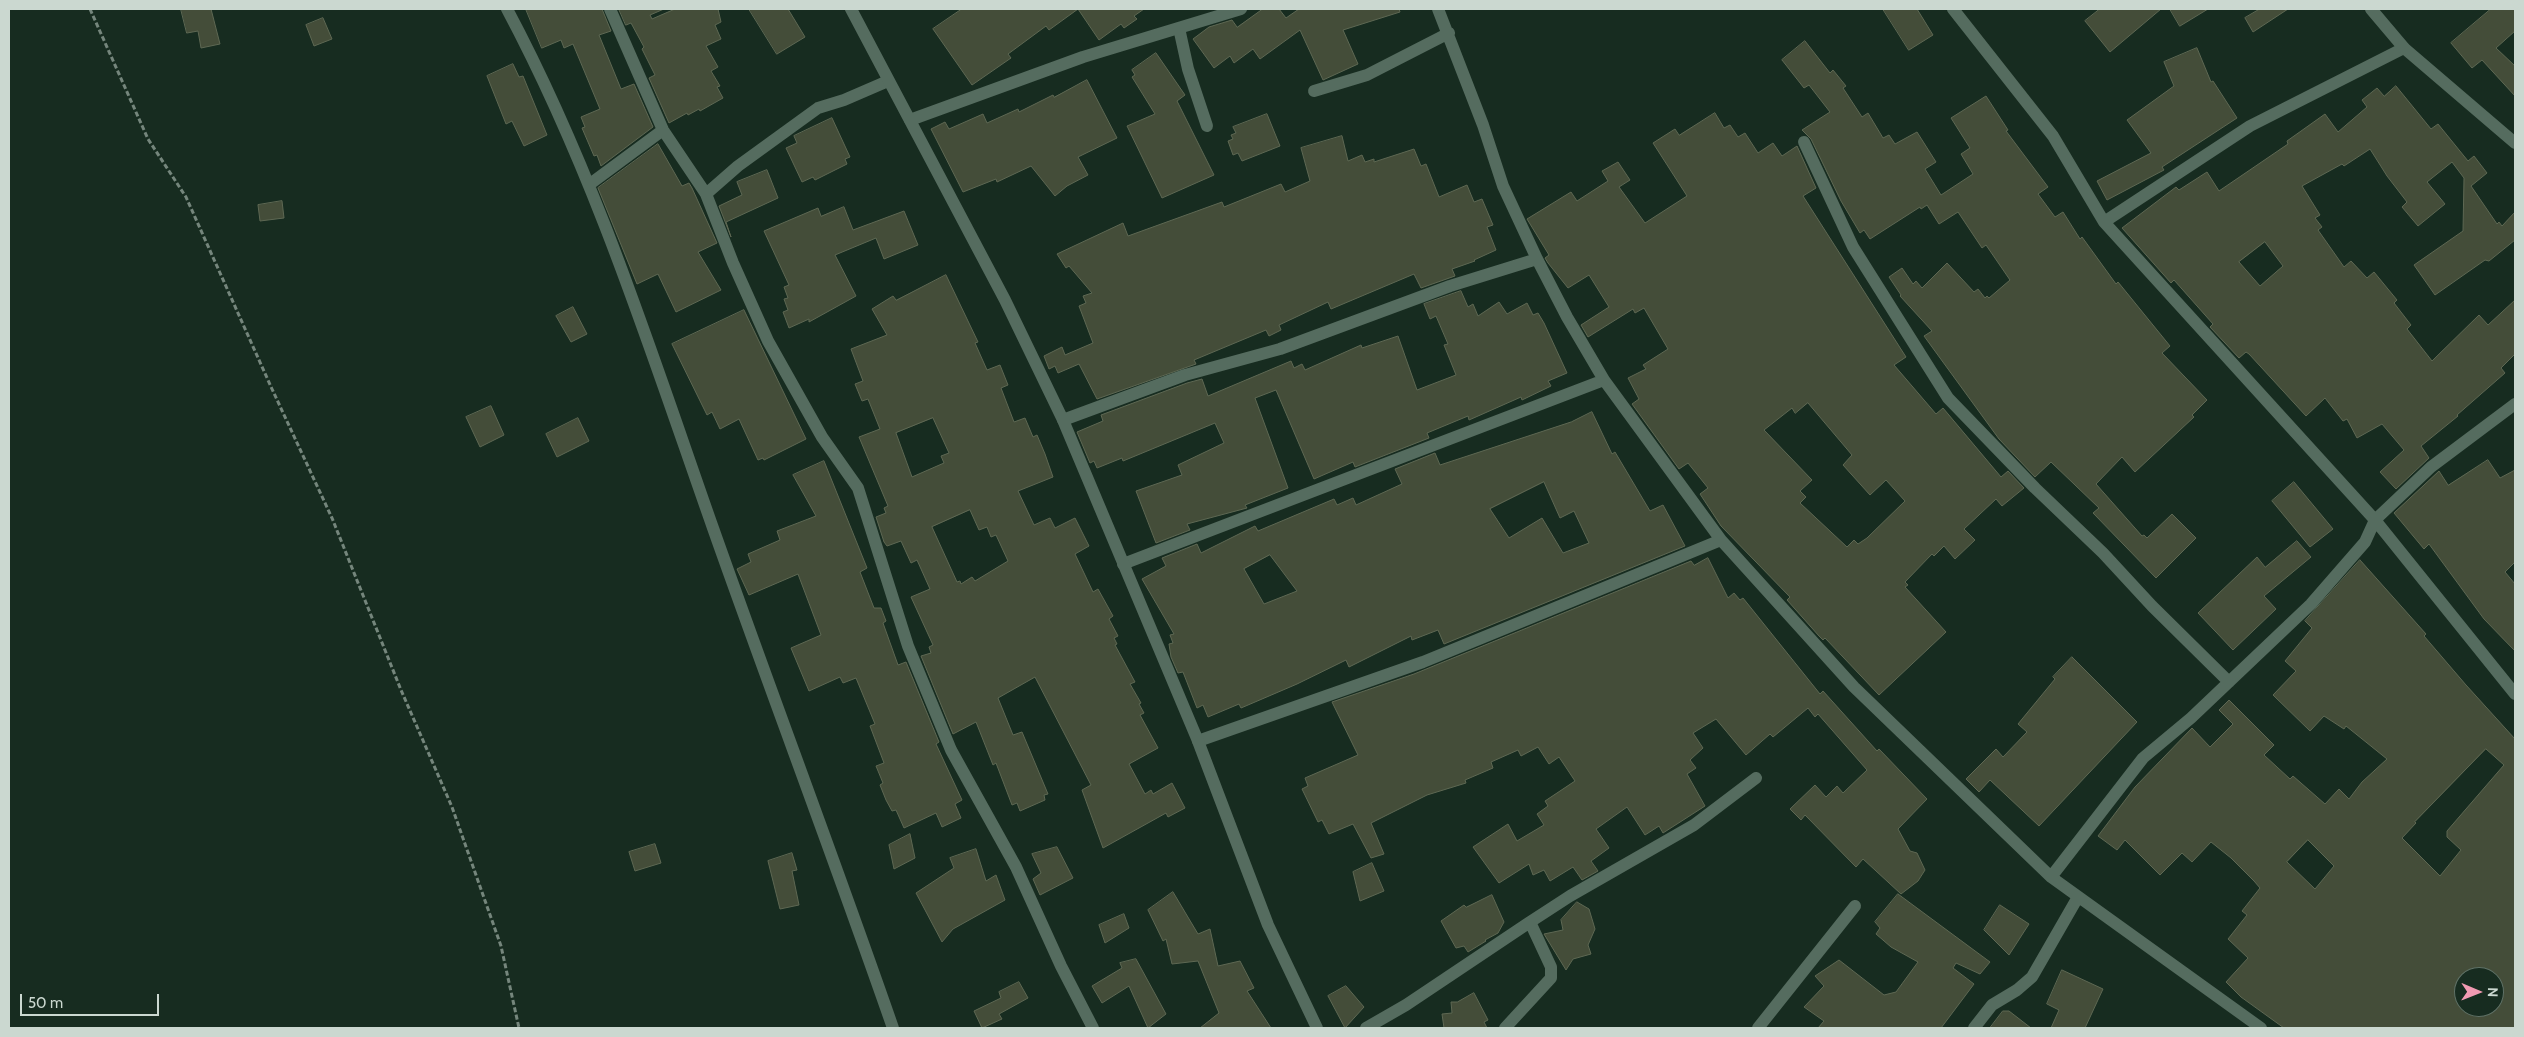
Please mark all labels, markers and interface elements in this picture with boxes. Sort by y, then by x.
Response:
north arrow [2454,967,2504,1017]
scale bar [22,984,161,1016]
text: N [2484,987,2502,997]
text: 50 m [28,994,63,1012]

